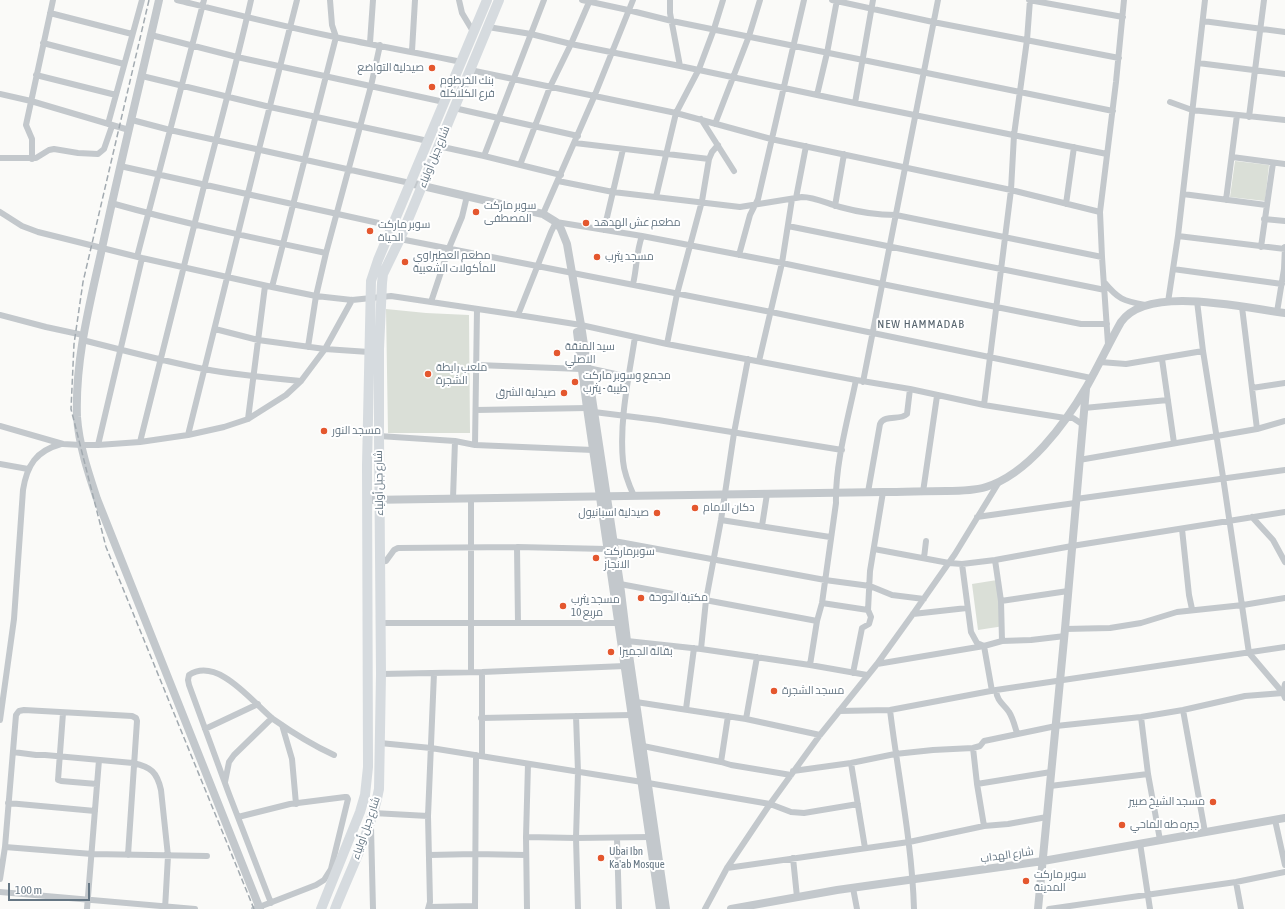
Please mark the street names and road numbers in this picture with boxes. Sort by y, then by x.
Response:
street label: شارع جبل أولياء [416,124,452,190]
street label: شارع جبل أولياء [372,450,386,516]
street label: شارع جبل أولياء [349,795,383,861]
street label: شارع الهداب [980,845,1034,865]

